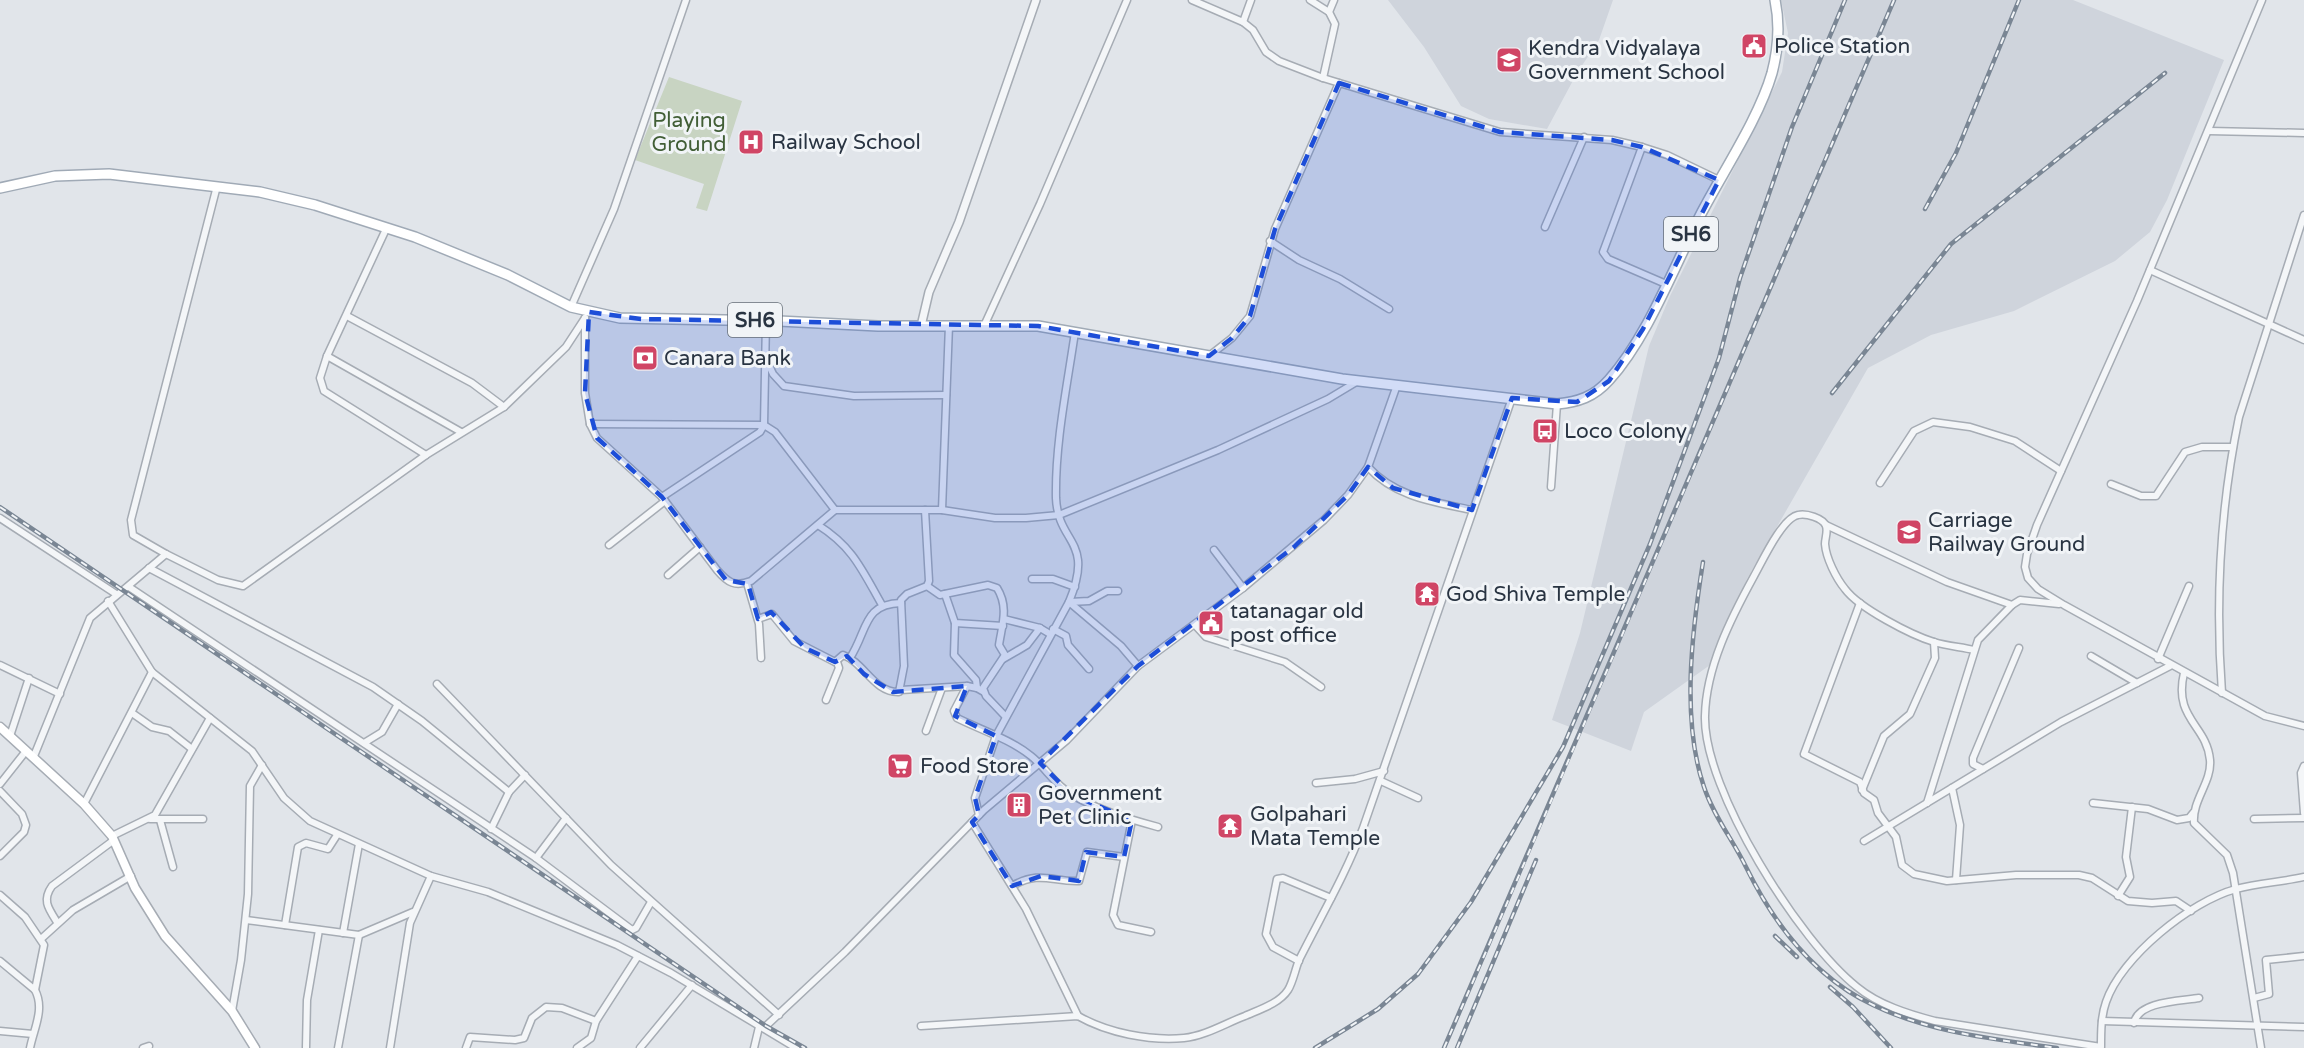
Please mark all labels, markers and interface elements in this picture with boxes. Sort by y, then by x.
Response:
public building icon: Police Station [1739,31,1769,61]
place label: Police Station [1774,34,1910,59]
place label: Kendra Vidyalaya Government School [1528,36,1725,85]
school or university icon: Kendra Vidyalaya Government School [1494,45,1524,75]
park label: Playing Ground [651,108,727,157]
hospital icon: Railway School [736,127,766,157]
place label: Railway School [771,130,921,155]
road number: SH6 [1664,217,1718,251]
road number: SH6 [728,303,782,337]
bank icon: Canara Bank [630,343,660,373]
place label: Canara Bank [664,346,791,371]
bus stop icon: Loco Colony [1530,416,1560,446]
place label: Loco Colony [1564,419,1687,444]
place label: Carriage Railway Ground [1928,508,2085,557]
school or university icon: Carriage Railway Ground [1894,517,1924,547]
temple icon: God Shiva Temple [1412,579,1442,609]
place label: God Shiva Temple [1446,582,1626,607]
place label: tatanagar old post office [1230,599,1364,648]
public building icon: tatanagar old post office [1196,608,1226,638]
supermarket icon: Food Store [885,751,915,781]
place label: Food Store [920,754,1029,779]
place label: Government Pet Clinic [1038,781,1162,830]
building icon: Government Pet Clinic [1004,790,1034,820]
place label: Golpahari Mata Temple [1250,802,1380,851]
temple icon: Golpahari Mata Temple [1215,811,1245,841]

